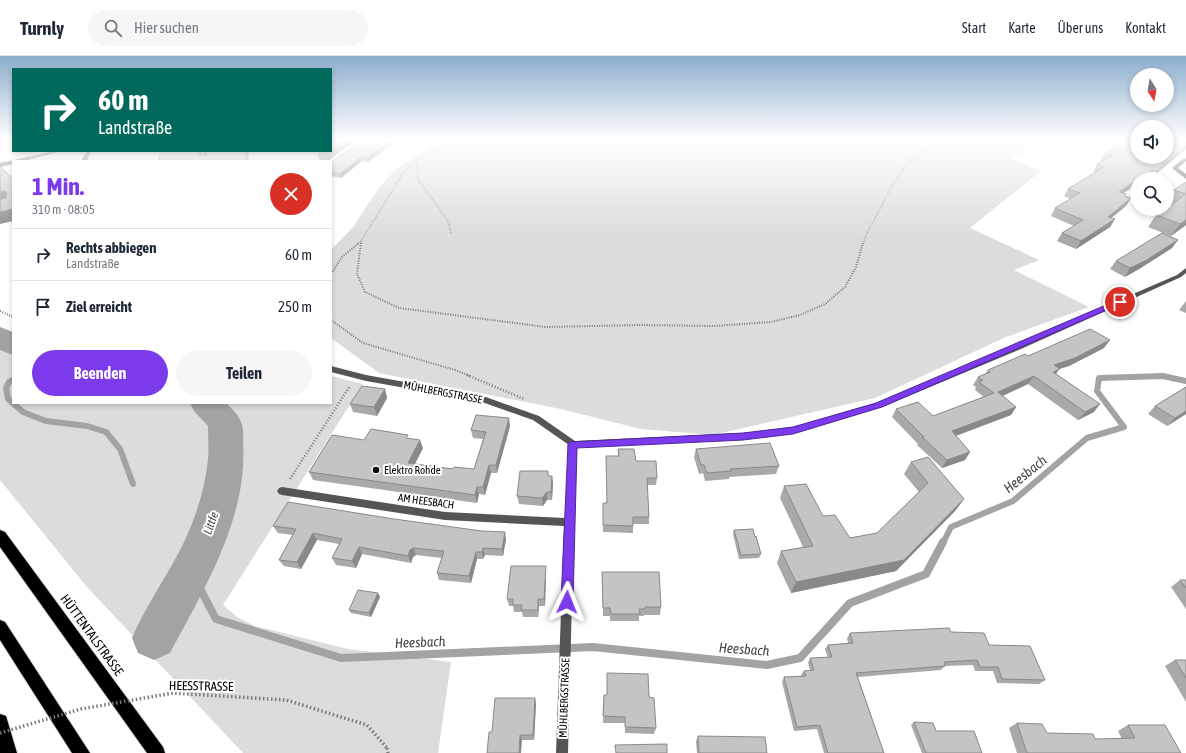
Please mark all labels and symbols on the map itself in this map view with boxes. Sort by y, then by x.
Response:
north arrow [1130,68,1174,112]
pin [1103,285,1137,319]
street label: MÜHLBERGSTRASSE [403,378,484,406]
water label: Heesbach [1000,452,1050,496]
place label: Elektro Rohde [384,464,441,476]
marker: Elektro Rohde [371,465,381,475]
street label: AM HEESBACH [397,491,455,511]
water label: Littfe [200,509,222,536]
position arrow [546,581,588,623]
street label: HÜTTENTALSTRASSE [57,591,127,679]
water label: Heesbach [394,633,446,651]
water label: Heesbach [718,639,770,659]
street label: MÜHLBERGSTRASSE [557,658,571,738]
street label: HEESSTRASSE [169,678,234,694]

